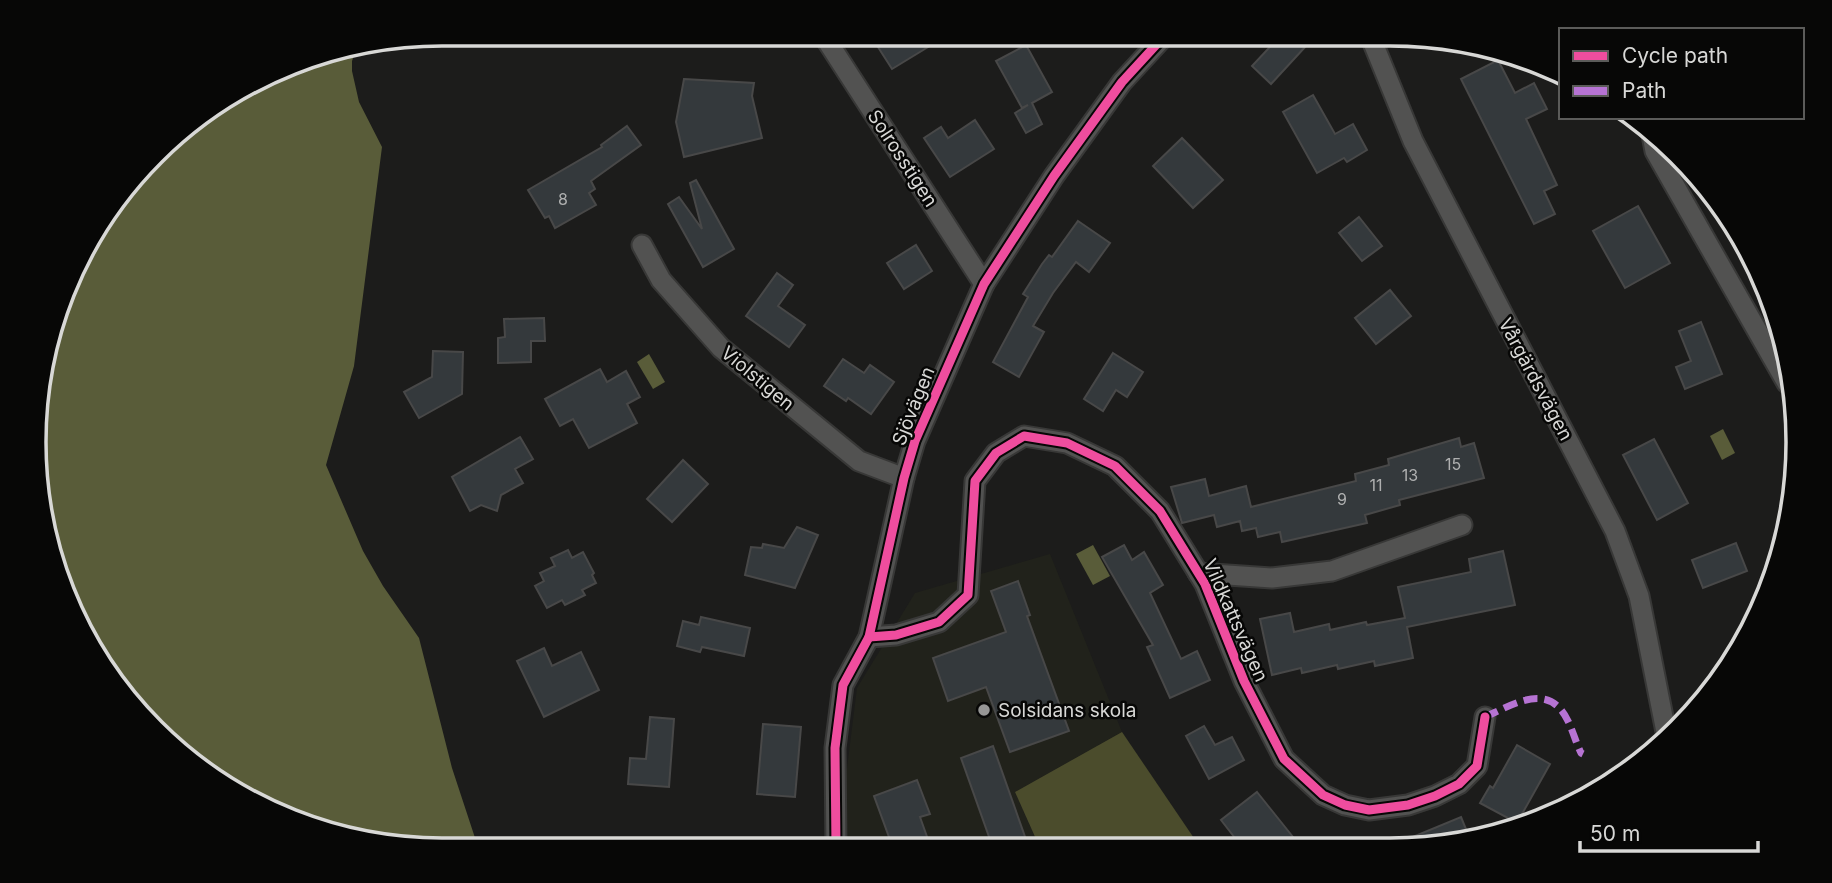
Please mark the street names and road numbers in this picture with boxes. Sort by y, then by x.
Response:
street label: Solrosstigen [863,105,943,211]
street label: Vårgärdsvägen [1494,314,1578,445]
street label: Violstigen [716,341,799,416]
street label: Sjövägen [887,363,940,449]
street label: Vildkattsvägen [1198,555,1273,685]

